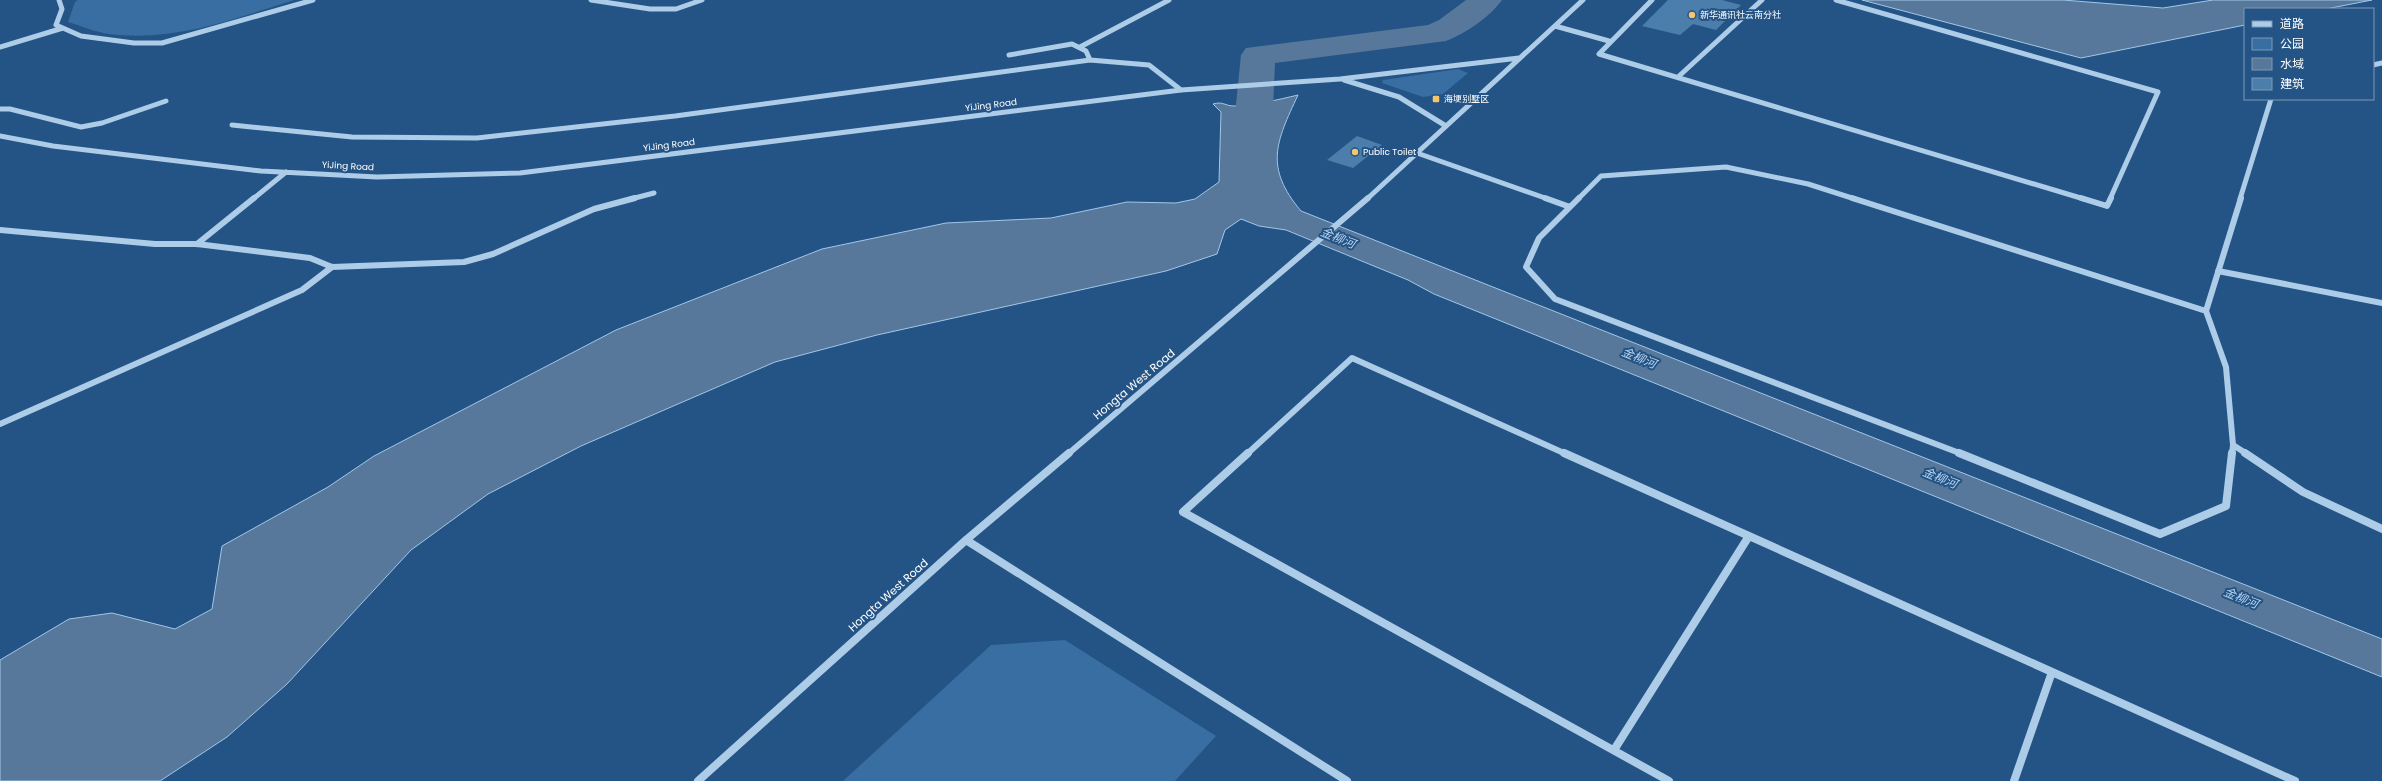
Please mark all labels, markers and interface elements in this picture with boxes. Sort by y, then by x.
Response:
legend [2244,8,2374,100]
place label: 新华通讯社云南分社 [1700,9,1781,21]
marker: 新华通讯社云南分社 [1687,10,1697,20]
text: 道路 [2280,15,2304,32]
text: 公园 [2280,35,2304,52]
text: 水域 [2280,55,2304,72]
text: 建筑 [2280,75,2304,92]
place label: 海埂别墅区 [1444,93,1489,105]
marker: 海埂别墅区 [1431,94,1441,104]
street label: YiJing Road [964,96,1018,114]
street label: YiJing Road [642,136,696,154]
place label: Public Toilet [1363,146,1416,158]
marker: Public Toilet [1350,147,1360,157]
street label: YiJing Road [322,159,374,173]
water label: 金柳河 [1318,223,1360,253]
water label: 金柳河 [1619,343,1661,373]
street label: Hongta West Road [1090,345,1178,423]
water label: 金柳河 [1920,463,1962,493]
street label: Hongta West Road [845,555,931,635]
water label: 金柳河 [2221,583,2263,613]

